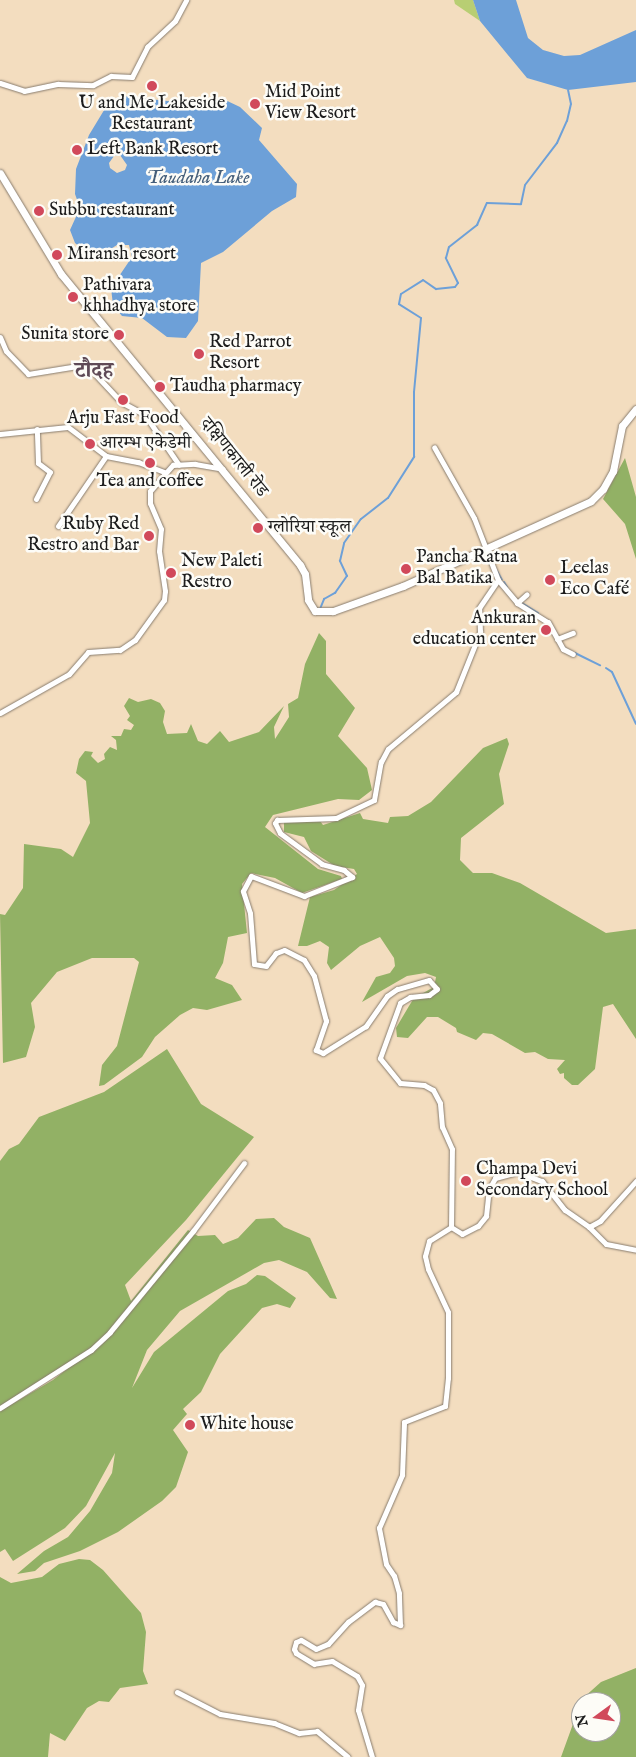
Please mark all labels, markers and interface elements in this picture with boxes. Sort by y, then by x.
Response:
marker: U and Me Lakeside Restaurant [146,80,158,92]
place label: Mid Point View Resort [265,83,356,126]
place label: U and Me Lakeside Restaurant [79,94,225,136]
marker: Mid Point View Resort [249,98,261,110]
place label: Left Bank Resort [87,139,218,161]
marker: Left Bank Resort [71,144,83,156]
water label: Taudaha Lake [147,168,249,190]
place label: Subbu restaurant [49,200,175,222]
marker: Subbu restaurant [33,205,45,217]
place label: Miransh resort [67,244,176,266]
marker: Miransh resort [51,249,63,261]
place label: Pathivara khhadhya store [83,276,196,318]
marker: Pathivara khhadhya store [67,291,79,303]
place label: Sunita store [21,324,109,346]
marker: Sunita store [113,329,125,341]
place label: Red Parrot Resort [209,333,292,376]
marker: Red Parrot Resort [193,348,205,360]
district label: टौदह [75,359,113,385]
place label: Taudha pharmacy [170,376,302,398]
marker: Taudha pharmacy [154,381,166,393]
marker: Arju Fast Food [117,394,129,406]
place label: Arju Fast Food [67,408,179,430]
street label: दक्षिणकाली रोड [194,414,272,502]
place label: आरम्भ एकेडेमी [100,433,191,455]
marker: आरम्भ एकेडेमी [84,438,96,450]
marker: Tea and coffee [144,457,156,469]
place label: Tea and coffee [96,471,204,493]
place label: Ruby Red Restro and Bar [27,515,139,558]
place label: ग्लोरिया स्कूल [268,517,351,539]
marker: ग्लोरिया स्कूल [252,522,264,534]
marker: Ruby Red Restro and Bar [143,530,155,542]
place label: Pancha Ratna Bal Batika [416,548,518,590]
place label: New Paleti Restro [181,552,262,594]
place label: Leelas Eco Café [560,559,629,602]
marker: Pancha Ratna Bal Batika [400,563,412,575]
marker: New Paleti Restro [165,567,177,579]
marker: Leelas Eco Café [544,574,556,586]
place label: Ankuran education center [413,609,536,652]
marker: Ankuran education center [540,624,552,636]
place label: Champa Devi Secondary School [476,1160,608,1202]
marker: Champa Devi Secondary School [460,1175,472,1187]
place label: White house [200,1414,294,1436]
marker: White house [184,1419,196,1431]
north arrow [571,1692,621,1742]
text: N [572,1712,593,1728]

